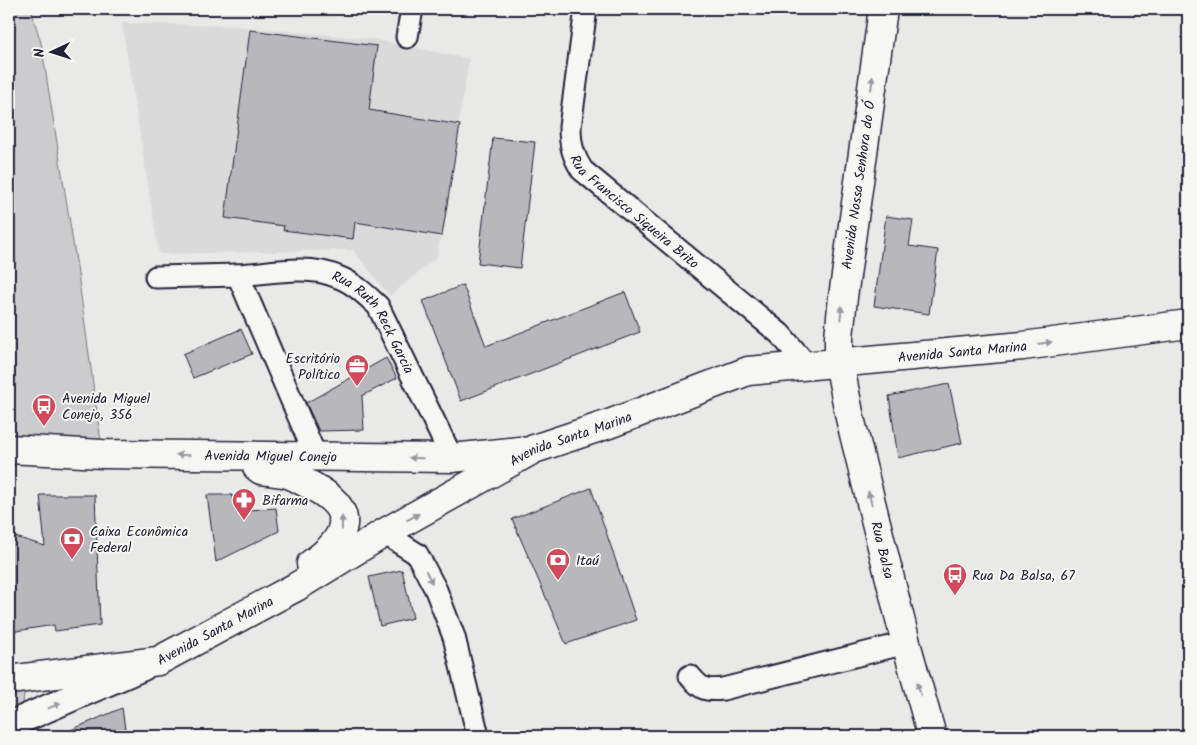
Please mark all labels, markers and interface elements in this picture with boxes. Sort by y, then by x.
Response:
north arrow [28,28,78,78]
text: N [29,48,51,58]
one-way arrow [869,74,877,90]
street label: Avenida Nossa Senhora do Ó [836,98,882,271]
street label: Rua Francisco Siqueira Brito [563,151,704,275]
street label: Rua Ruth Reck Garcia [328,266,419,378]
one-way arrow [837,305,845,321]
street label: Avenida Santa Marina [897,336,1028,369]
one-way arrow [1037,339,1053,347]
place label: Escritório Político [286,348,340,386]
office icon: Escritório Político [344,353,370,387]
place label: Avenida Miguel Conejo, 356 [62,388,151,426]
bus stop icon: Avenida Miguel Conejo, 356 [31,393,57,427]
street label: Avenida Santa Marina [506,406,635,473]
street label: Avenida Miguel Conejo [205,445,337,469]
one-way arrow [175,451,191,459]
one-way arrow [408,454,424,462]
pharmacy icon: Bifarma [231,487,257,521]
place label: Bifarma [262,490,308,512]
one-way arrow [865,490,873,505]
one-way arrow [406,512,419,521]
one-way arrow [338,514,346,530]
street label: Rua Balsa [864,519,900,581]
place label: Caixa Econômica Federal [90,521,188,559]
bank icon: Caixa Econômica Federal [59,526,85,560]
bank icon: Itaú [545,547,571,581]
place label: Itaú [576,550,599,572]
bus stop icon: Rua Da Balsa, 67 [942,562,968,596]
place label: Rua Da Balsa, 67 [972,565,1075,587]
one-way arrow [425,570,433,585]
street label: Avenida Santa Marina [153,591,278,672]
one-way arrow [914,682,922,697]
one-way arrow [46,702,61,709]

